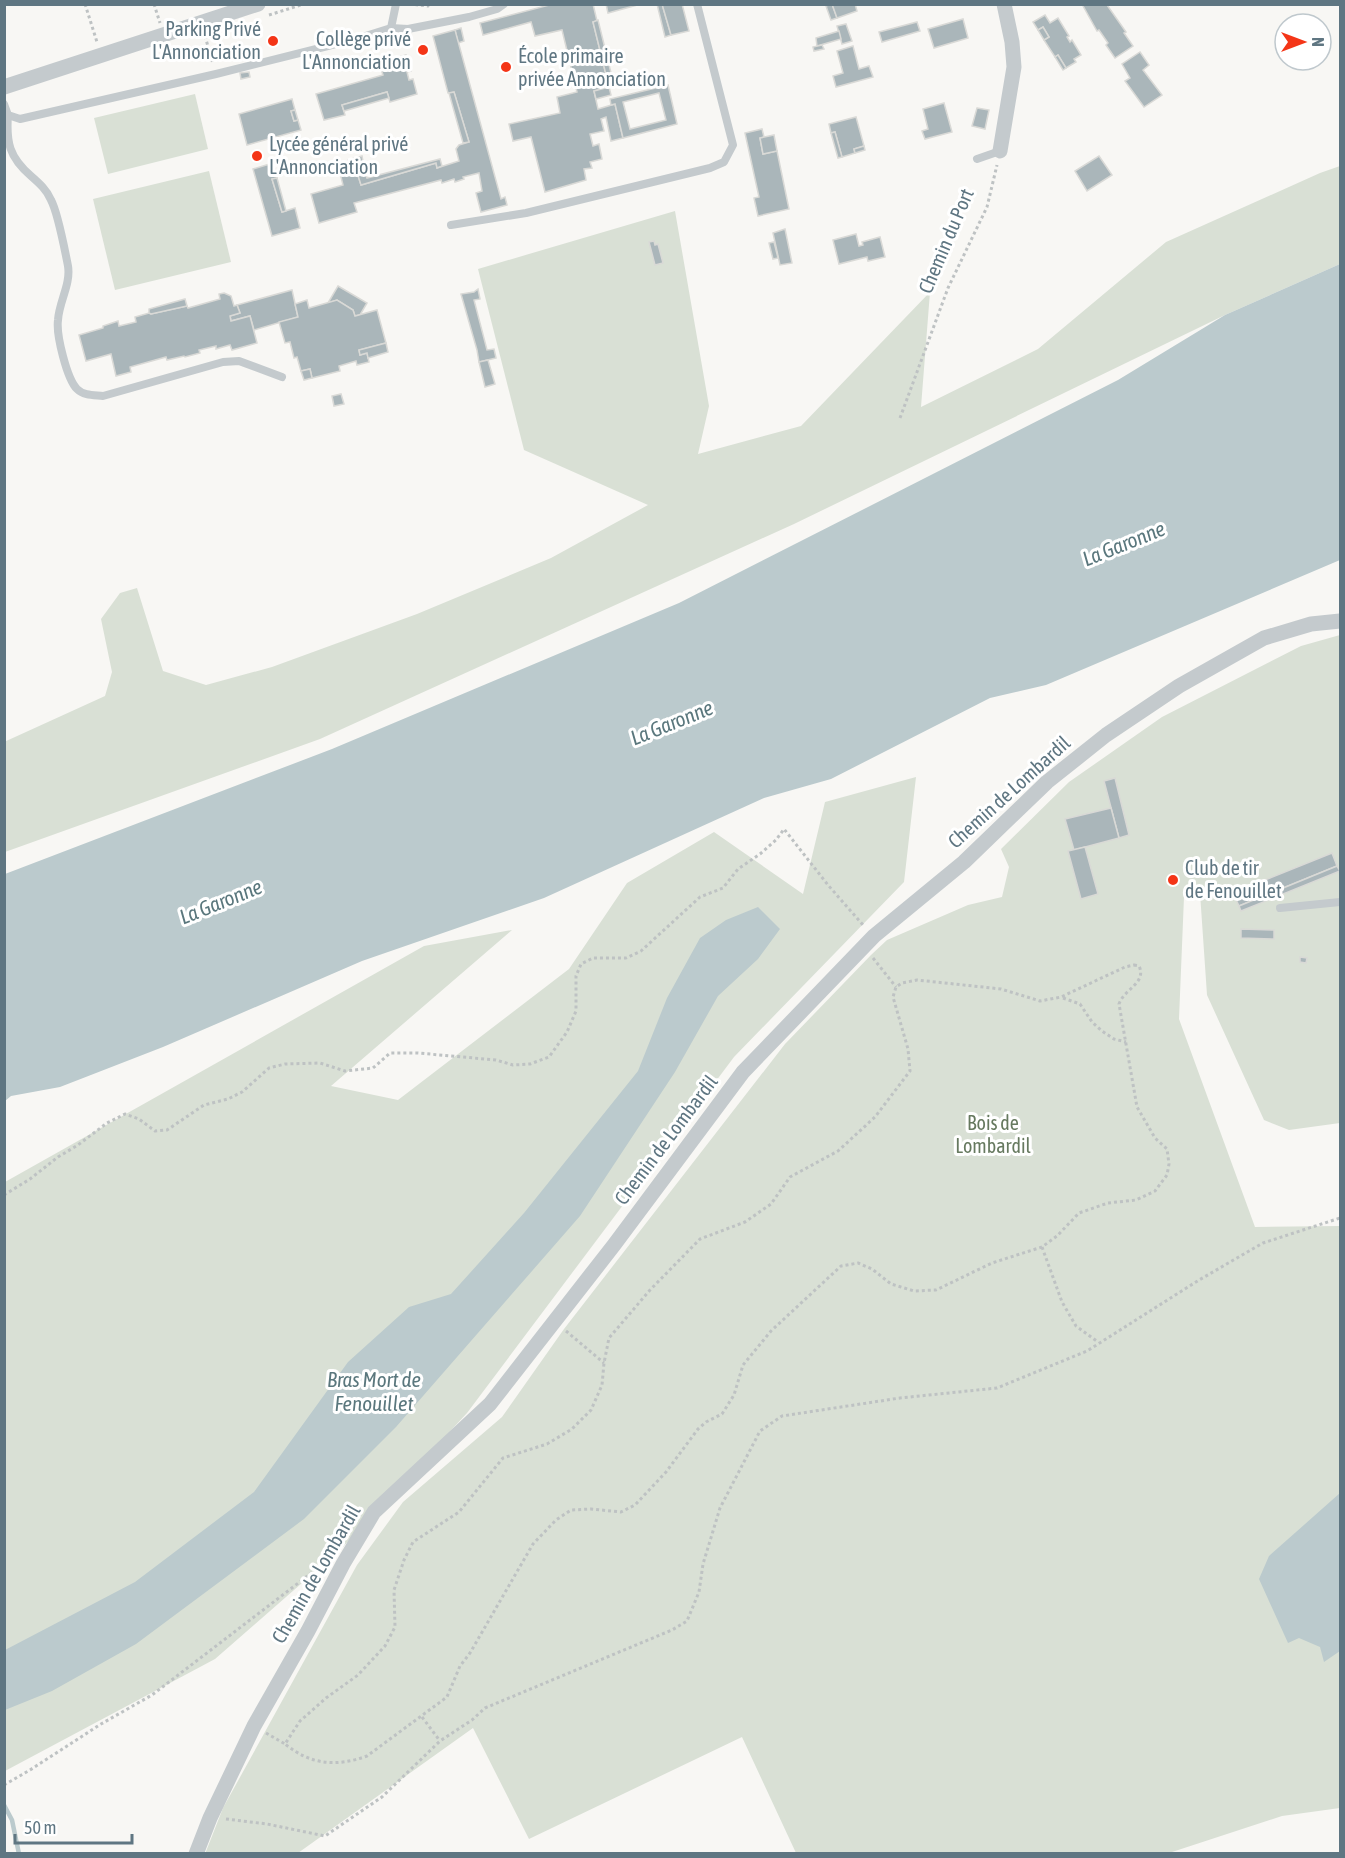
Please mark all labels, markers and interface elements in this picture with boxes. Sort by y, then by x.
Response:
north arrow [1273,12,1333,72]
place label: Parking Privé L'Annonciation [152,17,261,63]
place label: Collège privé L'Annonciation [302,27,411,73]
marker: Parking Privé L'Annonciation [266,34,280,48]
text: N [1309,37,1327,47]
marker: Collège privé L'Annonciation [416,43,430,57]
place label: École primaire privée Annonciation [518,44,666,90]
marker: École primaire privée Annonciation [499,60,513,74]
place label: Lycée général privé L'Annonciation [269,132,408,178]
marker: Lycée général privé L'Annonciation [250,149,264,163]
street label: Chemin du Port [913,185,978,297]
water label: La Garonne [1079,516,1168,570]
water label: La Garonne [627,695,716,749]
street label: Chemin de Lombardil [943,730,1075,852]
place label: Club de tir de Fenouillet [1185,856,1282,902]
marker: Club de tir de Fenouillet [1166,873,1180,887]
water label: La Garonne [176,874,265,928]
street label: Chemin de Lombardil [609,1070,722,1209]
park label: Bois de Lombardil [955,1111,1031,1157]
water label: Bras Mort de Fenouillet [327,1367,421,1415]
street label: Chemin de Lombardil [267,1500,365,1647]
scale bar [15,1807,132,1845]
text: 50 m [24,1817,56,1838]

